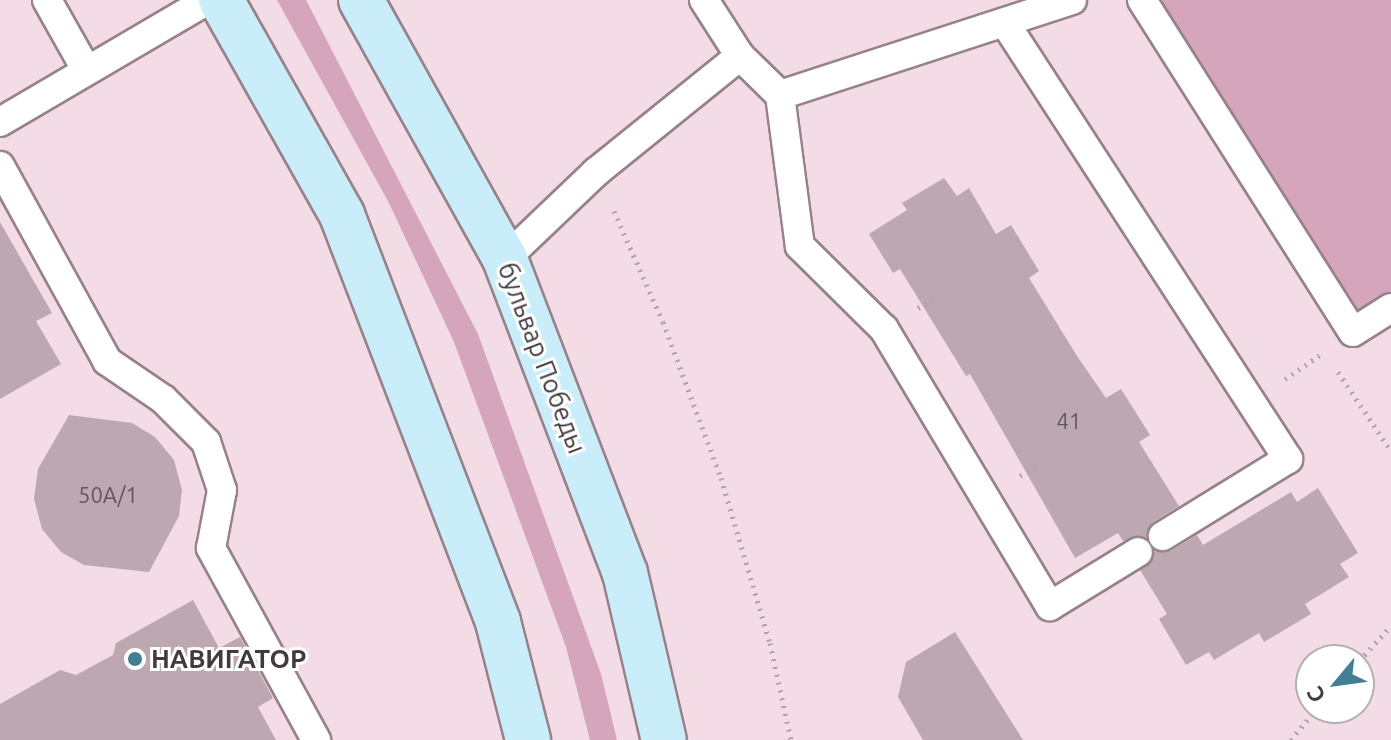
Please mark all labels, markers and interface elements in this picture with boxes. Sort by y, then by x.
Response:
street label: бульвар Победы [491,258,593,458]
house number: 41 [1057,408,1081,434]
house number: 50А/1 [78,482,138,508]
place label: НАВИГАТОР [151,643,306,675]
north arrow [1295,644,1375,724]
marker: НАВИГАТОР [126,650,144,668]
text: С [1301,683,1330,707]

